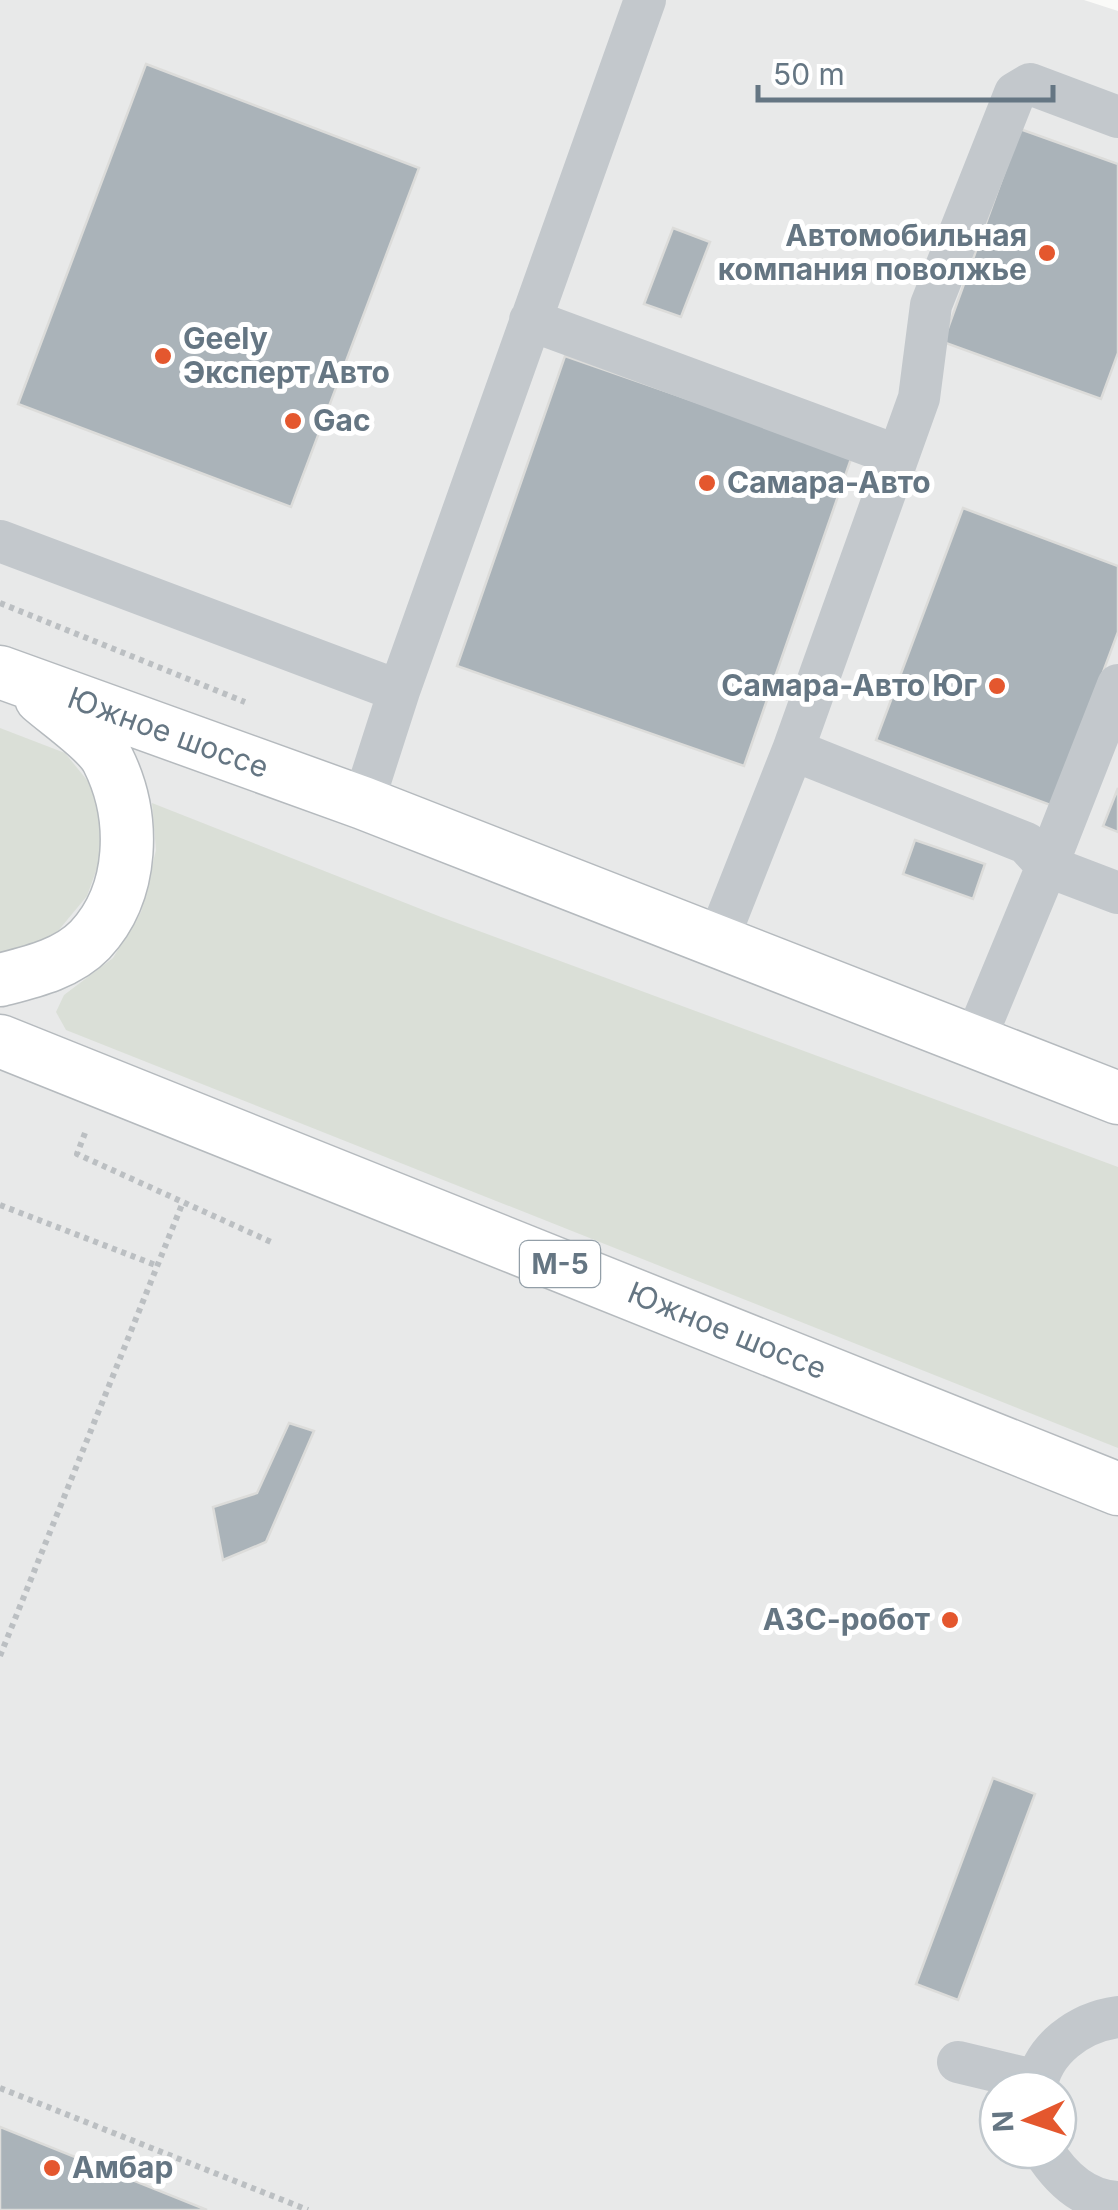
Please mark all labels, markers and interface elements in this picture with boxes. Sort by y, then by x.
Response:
scale bar [758,40,1053,102]
text: 50 m [773,56,845,92]
place label: Автомобильная компания поволжье [718,217,1027,287]
marker: Автомобильная компания поволжье [1036,242,1058,264]
place label: Geely Эксперт Авто [183,320,390,390]
marker: Geely Эксперт Авто [152,345,174,367]
place label: Gac [313,402,371,438]
marker: Gac [282,410,304,432]
place label: Самара-Авто [727,464,931,500]
marker: Самара-Авто [696,472,718,494]
place label: Самара-Авто Юг [721,667,977,703]
marker: Самара-Авто Юг [986,675,1008,697]
street label: Южное шоссе [63,679,274,785]
road number: М-5 [520,1241,600,1287]
street label: Южное шоссе [623,1274,832,1386]
place label: АЗС-робот [763,1601,930,1637]
marker: АЗС-робот [939,1609,961,1631]
north arrow [978,2070,1078,2170]
text: N [985,2110,1021,2133]
place label: Амбар [72,2149,173,2185]
marker: Амбар [41,2157,63,2179]

